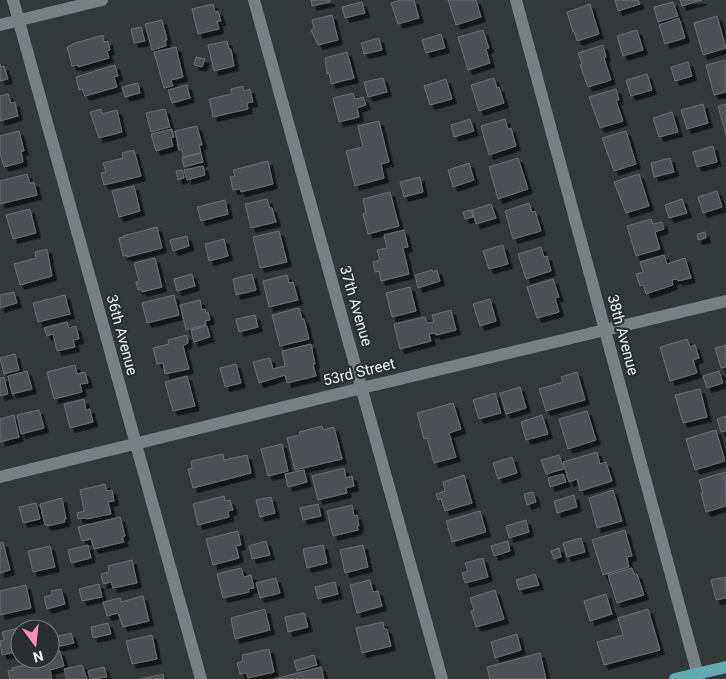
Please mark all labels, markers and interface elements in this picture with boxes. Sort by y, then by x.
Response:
street label: 37th Avenue [336,264,376,348]
street label: 36th Avenue [103,293,141,377]
street label: 38th Avenue [604,293,642,377]
street label: 53rd Street [321,354,397,390]
north arrow [10,619,60,669]
text: N [32,648,45,666]

